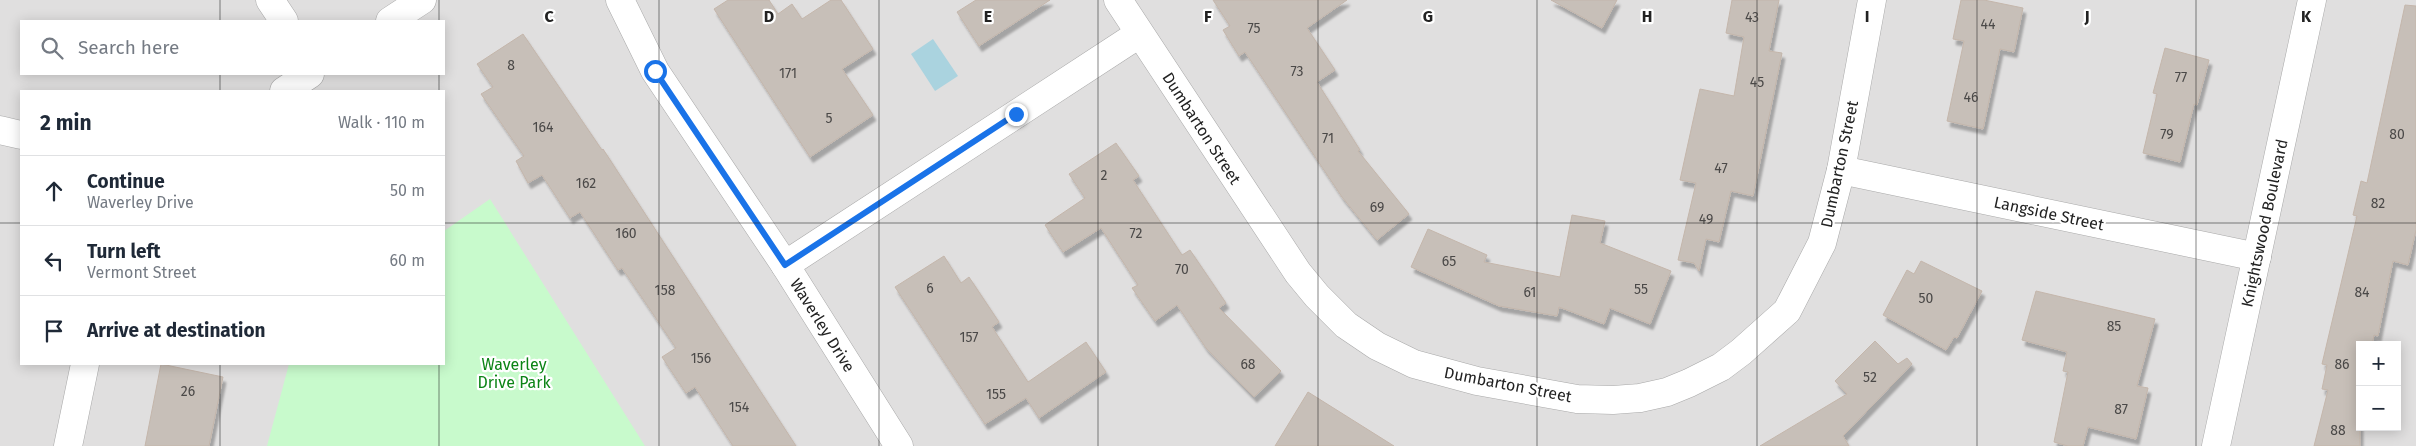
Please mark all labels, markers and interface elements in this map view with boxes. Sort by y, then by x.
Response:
text: C [544,7,554,26]
text: D [764,7,774,26]
text: E [984,7,992,26]
text: F [1204,7,1212,26]
text: G [1423,7,1433,26]
text: H [1642,7,1652,26]
text: I [1865,7,1869,26]
text: J [2083,7,2090,26]
text: K [2301,7,2312,26]
house number: 43 [1745,9,1759,26]
house number: 44 [1981,16,1996,33]
search box [20,20,445,75]
house number: 75 [1247,20,1261,37]
icon: search [38,34,66,62]
text: Search here [78,36,179,59]
house number: 8 [507,57,515,74]
route start [644,60,667,83]
house number: 73 [1290,63,1304,80]
house number: 171 [779,65,797,82]
street label: Dumbarton Street [1158,69,1245,188]
house number: 77 [2175,69,2187,86]
house number: 45 [1750,74,1764,91]
house number: 46 [1964,89,1978,106]
street label: Dumbarton Street [1817,99,1862,229]
route end [1005,103,1028,126]
text: 2 min [40,110,92,136]
house number: 5 [825,110,833,127]
text: Walk · 110 m [338,113,425,132]
house number: 164 [533,119,554,136]
house number: 79 [2160,126,2174,143]
house number: 80 [2389,126,2405,143]
house number: 71 [1322,130,1334,147]
street label: Knightswood Boulevard [2237,137,2292,309]
house number: 47 [1714,160,1728,177]
house number: 2 [1101,167,1108,184]
text: Continue [87,170,165,193]
house number: 162 [576,175,596,192]
icon: ahead [40,177,68,205]
text: 50 m [390,181,425,200]
text: Waverley Drive [87,193,194,212]
street label: Langside Street [1992,193,2106,234]
house number: 82 [2371,195,2385,212]
house number: 69 [1370,199,1384,216]
house number: 49 [1699,211,1713,228]
house number: 160 [615,225,637,242]
house number: 72 [1130,225,1143,242]
text: Turn left [87,240,161,263]
icon: left [40,247,68,275]
text: 60 m [390,251,425,270]
house number: 65 [1442,253,1456,270]
house number: 70 [1175,261,1189,278]
text: Vermont Street [87,263,196,282]
street label: Waverley Drive [786,275,859,376]
house number: 6 [926,280,934,297]
house number: 55 [1634,281,1648,298]
house number: 158 [655,282,676,299]
house number: 61 [1524,284,1536,301]
house number: 84 [2354,284,2370,301]
house number: 50 [1919,290,1934,307]
icon: arrive [40,317,68,345]
house number: 85 [2107,318,2121,335]
text: Arrive at destination [87,319,266,342]
house number: 157 [960,329,978,346]
map controls [2356,341,2401,431]
button: + [2356,341,2401,386]
house number: 156 [691,350,711,367]
park label: Waverley Drive Park [477,355,551,392]
house number: 68 [1240,356,1256,373]
house number: 86 [2334,356,2350,373]
street label: Dumbarton Street [1443,363,1573,406]
house number: 52 [1863,369,1877,386]
house number: 26 [181,383,195,400]
house number: 155 [986,386,1006,403]
button: − [2356,386,2401,431]
house number: 154 [729,399,750,416]
house number: 87 [2114,401,2128,418]
house number: 88 [2330,422,2346,439]

